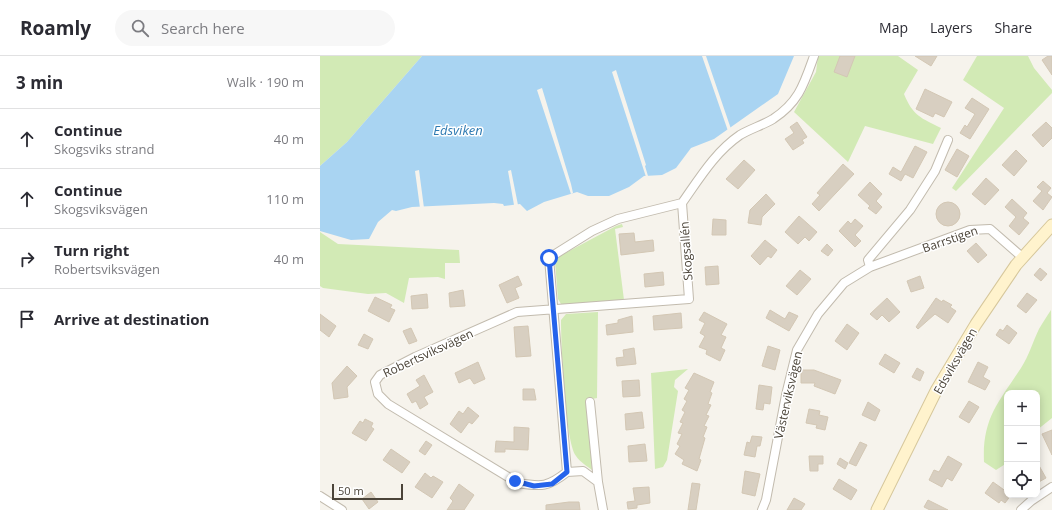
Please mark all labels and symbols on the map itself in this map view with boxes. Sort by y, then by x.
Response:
water label: Edsviken [433,121,483,139]
street label: Skogsallén [675,221,697,281]
street label: Barrstigen [920,222,980,256]
route start [540,249,558,267]
street label: Robertsviksvägen [380,325,476,381]
street label: Edsviksvägen [929,325,981,397]
street label: Västerviksvägen [770,349,806,441]
route end [506,472,524,490]
scale bar [332,482,403,501]

